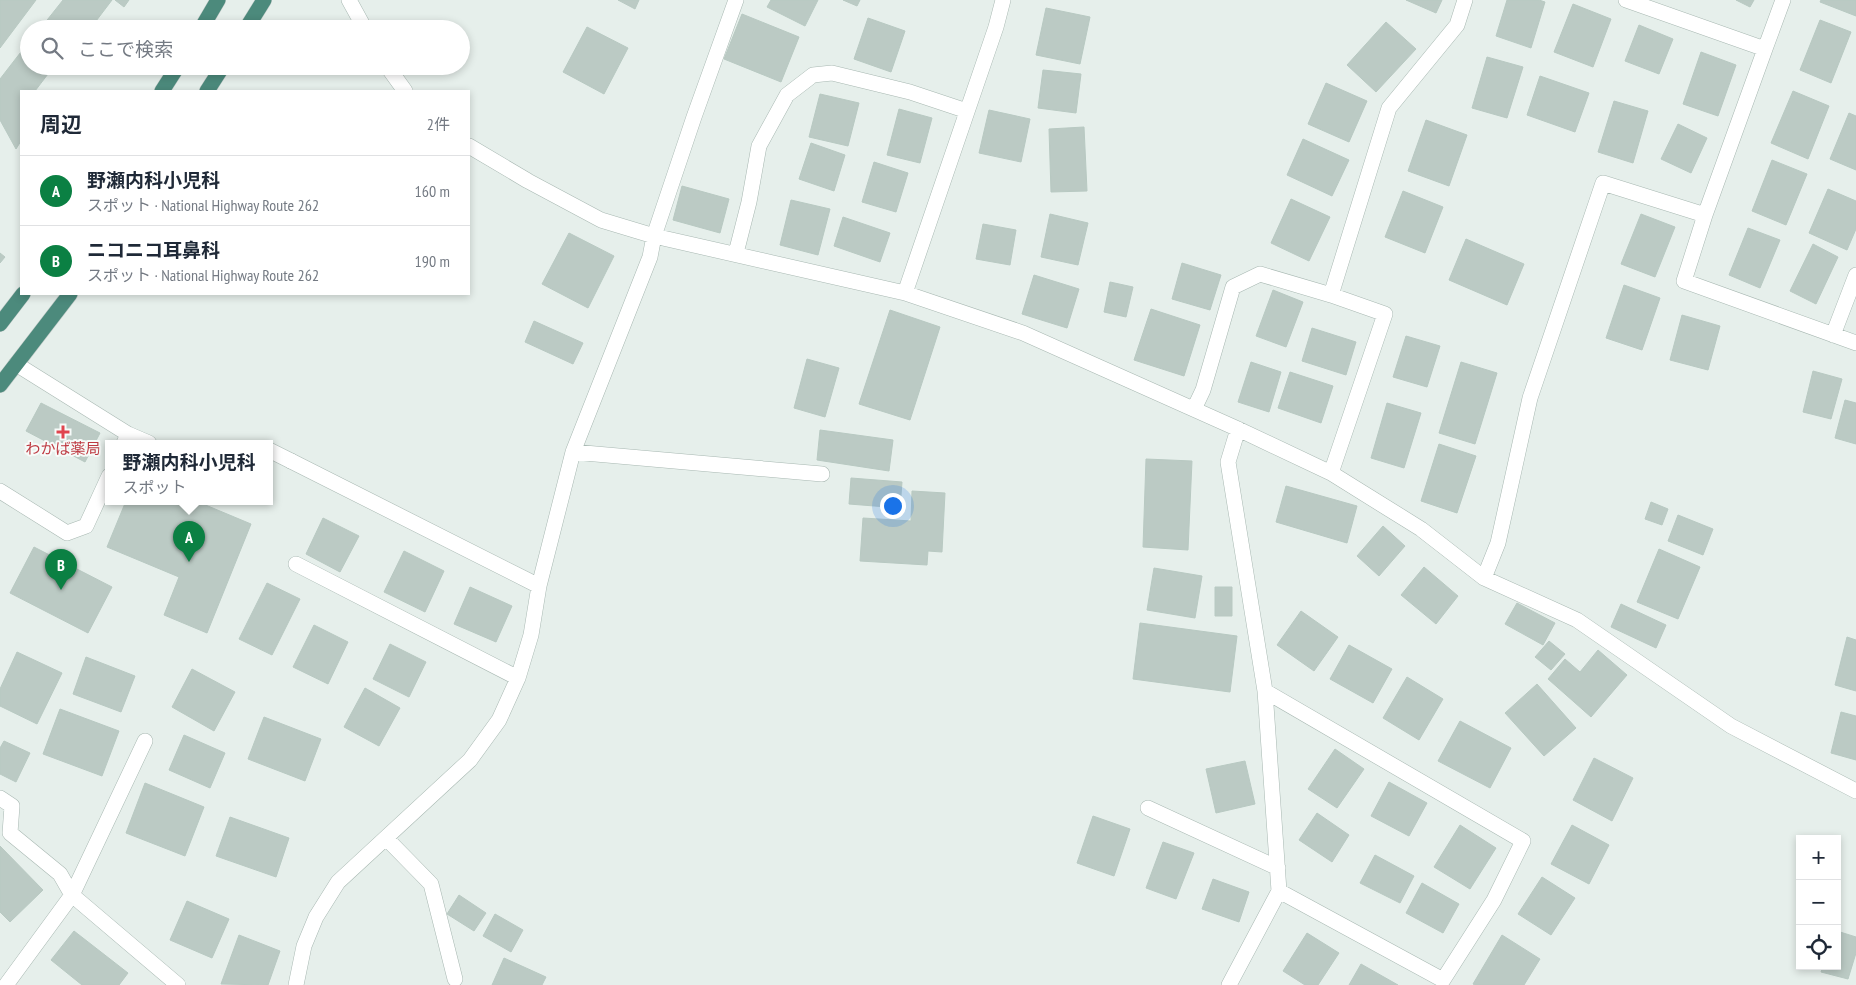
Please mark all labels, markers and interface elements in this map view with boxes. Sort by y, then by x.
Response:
search box [20,20,470,75]
icon: search [38,34,66,62]
text: ここで検索 [78,37,173,61]
text: 周辺 [40,111,82,138]
text: 2件 [427,114,450,134]
text: 野瀬内科小児科 [87,168,220,192]
text: A [52,181,60,201]
text: 160 m [415,181,450,201]
text: スポット · National Highway Route 262 [87,195,319,215]
text: ニコニコ耳鼻科 [87,238,220,262]
text: B [52,251,60,271]
text: 190 m [415,251,450,271]
text: スポット · National Highway Route 262 [87,265,319,285]
marker: わかば薬局 [57,426,69,438]
place label: わかば薬局 [25,439,101,458]
popup [105,440,273,505]
text: 野瀬内科小児科 [122,450,256,474]
text: スポット [122,477,187,497]
your location [880,493,906,519]
pin: A [173,521,205,562]
pin: B [45,549,77,590]
map controls [1796,835,1841,970]
button: + [1796,835,1841,880]
button: − [1796,880,1841,925]
button: locate [1796,925,1841,970]

